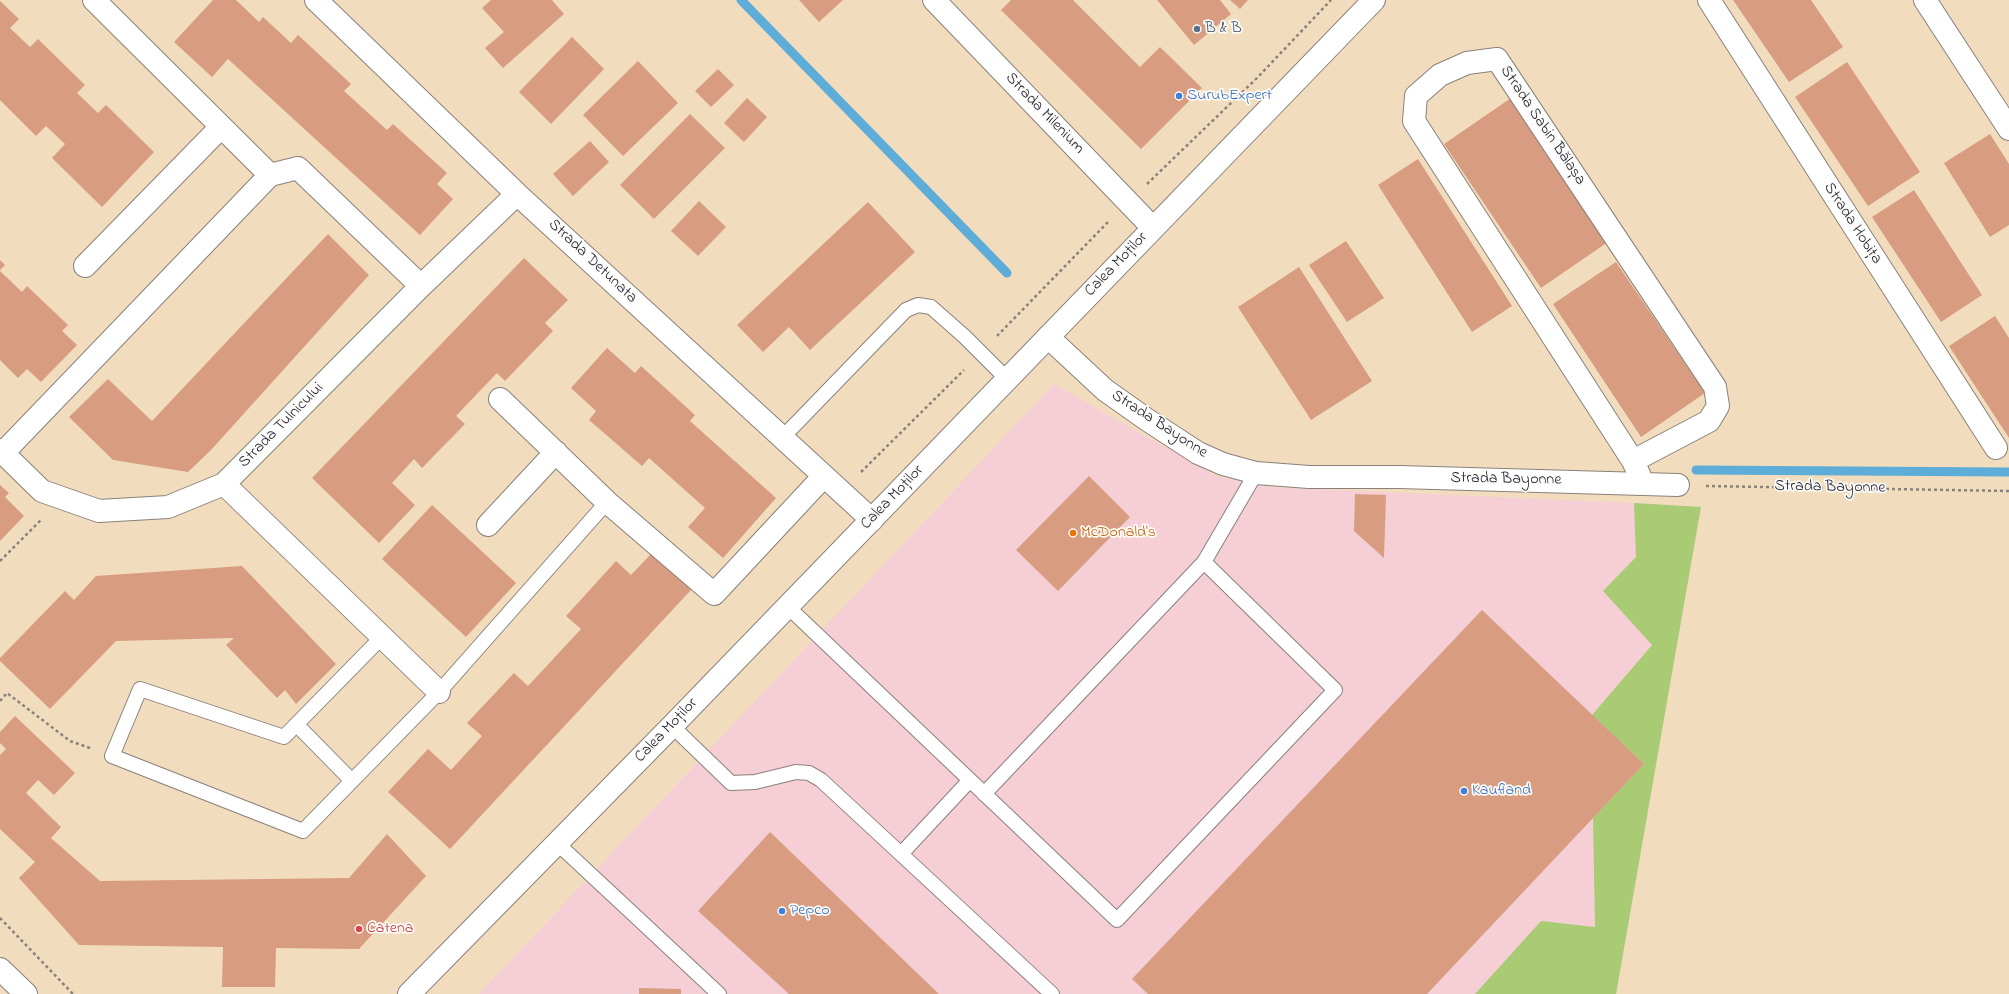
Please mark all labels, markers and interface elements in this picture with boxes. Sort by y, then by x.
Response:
place label: B & B [1205,19,1242,39]
marker: B & B [1192,24,1202,34]
street label: Strada Sabin Bălașa [1495,63,1589,189]
street label: Strada Milenium [1000,69,1088,159]
place label: SurubExpert [1187,86,1272,106]
marker: SurubExpert [1174,91,1184,101]
street label: Strada Hobița [1819,180,1885,268]
street label: Strada Detunata [543,216,641,308]
street label: Calea Moților [1082,229,1152,301]
street label: Strada Tulnicului [235,379,329,473]
street label: Strada Bayonne [1107,387,1211,463]
street label: Calea Moților [858,462,928,534]
street label: Strada Bayonne [1450,469,1562,491]
street label: Strada Bayonne [1774,477,1886,499]
place label: McDonald's [1081,523,1156,543]
marker: McDonald's [1068,528,1078,538]
street label: Calea Moților [632,695,702,767]
place label: Kaufland [1472,781,1531,801]
marker: Kaufland [1459,786,1469,796]
place label: Pepco [790,901,830,921]
marker: Pepco [777,906,787,916]
place label: Catena [367,919,413,939]
marker: Catena [354,924,364,934]

